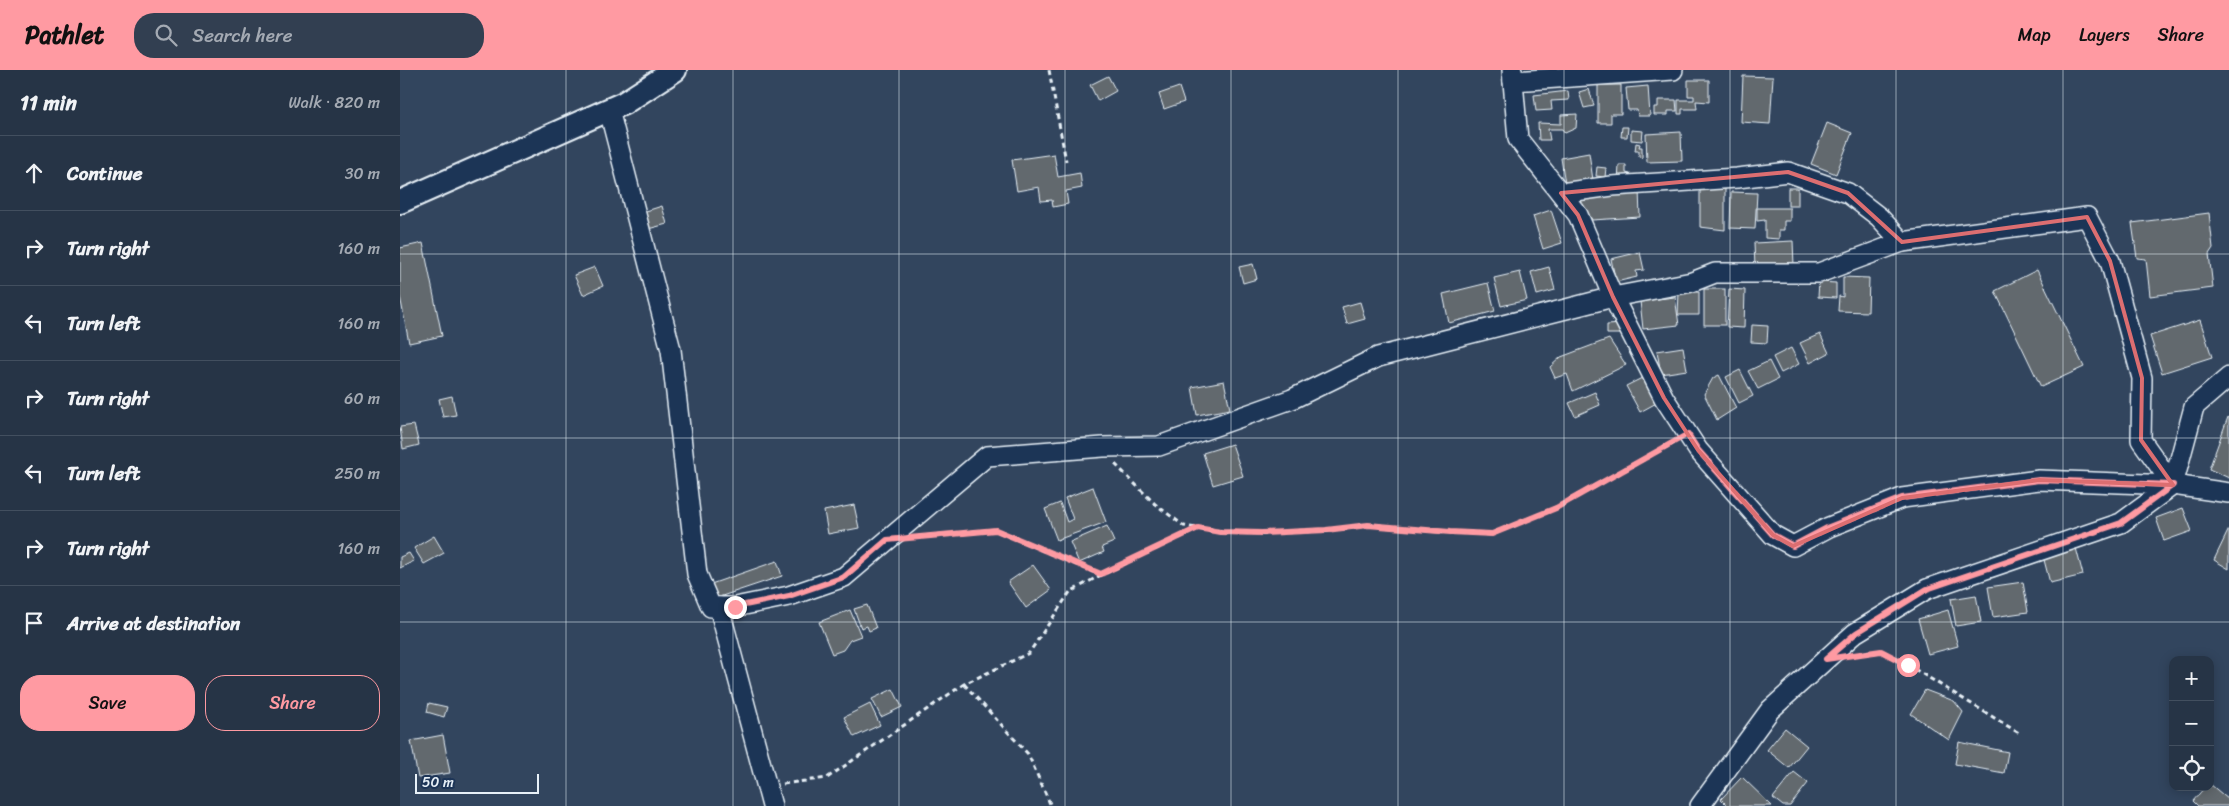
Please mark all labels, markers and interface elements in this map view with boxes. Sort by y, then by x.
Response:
search box [134,13,484,58]
text: Pathlet [25,14,104,56]
text: Search here [192,19,292,52]
text: Map [2018,19,2051,51]
text: Layers [2079,19,2130,51]
text: Share [2158,19,2204,51]
icon: search [152,21,180,49]
text: 11 min [20,84,77,122]
text: Walk · 820 m [289,88,380,117]
text: Continue [67,157,143,190]
icon: ahead [20,159,48,187]
text: 30 m [345,159,380,188]
text: Turn right [67,232,149,265]
icon: right [20,234,48,262]
text: 160 m [337,234,380,263]
text: Turn left [67,307,140,340]
icon: left [20,309,48,337]
text: 160 m [337,309,380,338]
text: Turn right [67,382,149,415]
icon: right [20,384,48,412]
text: 60 m [344,384,380,413]
text: Turn left [67,457,140,490]
icon: left [20,459,48,487]
text: 250 m [334,459,380,488]
text: Turn right [67,532,149,565]
icon: right [20,534,48,562]
text: 160 m [337,534,380,563]
route end [724,596,747,619]
text: Arrive at destination [67,607,240,640]
icon: arrive [20,609,48,637]
route start [1897,654,1920,677]
map controls [2169,656,2214,791]
button: + [2169,656,2214,701]
button: Save [20,675,195,731]
button: Share [205,675,380,731]
button: − [2169,701,2214,746]
button: locate [2169,746,2214,791]
text: 50 m [422,770,454,795]
scale bar [415,771,539,794]

